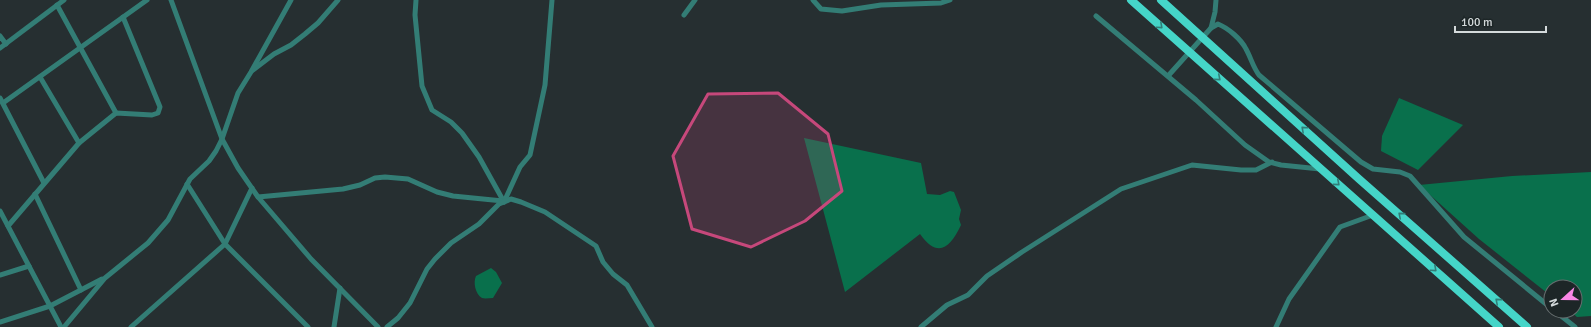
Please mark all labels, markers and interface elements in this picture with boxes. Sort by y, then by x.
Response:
scale bar [1455,8,1546,34]
text: 100 m [1461,15,1493,30]
one-way arrow [1155,21,1163,29]
one-way arrow [1214,74,1221,81]
one-way arrow [1301,126,1309,133]
one-way arrow [1332,178,1340,185]
one-way arrow [1398,213,1405,220]
one-way arrow [1429,264,1437,272]
north arrow [1543,279,1583,319]
text: N [1547,297,1562,308]
one-way arrow [1495,299,1503,306]

